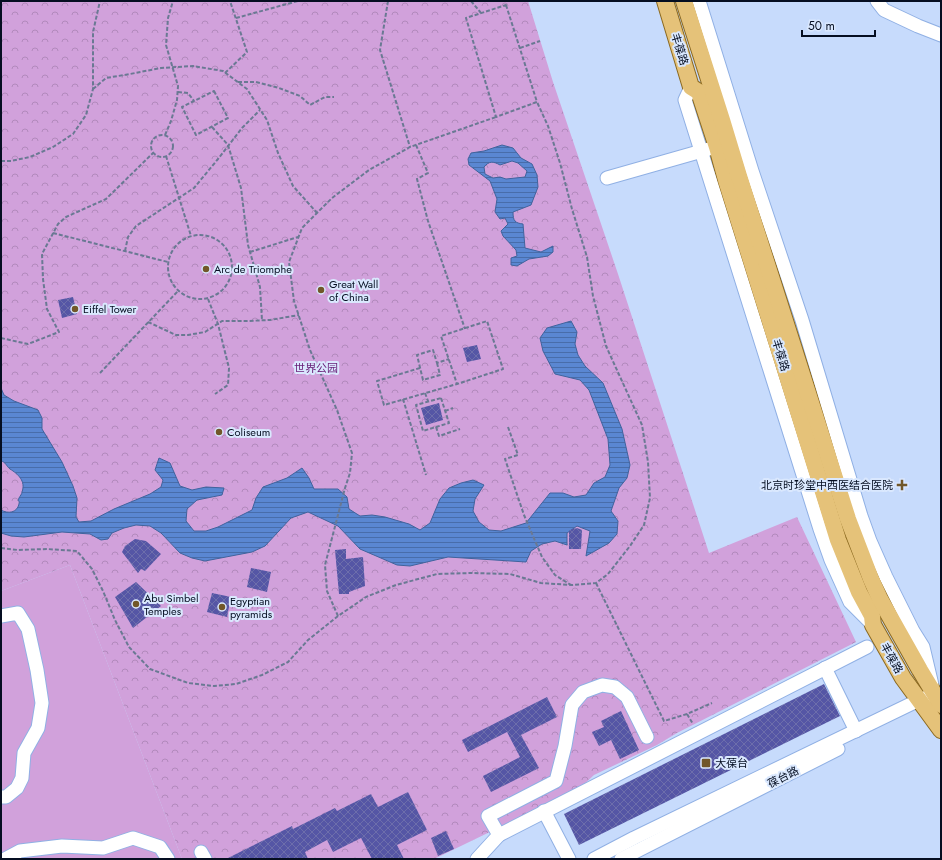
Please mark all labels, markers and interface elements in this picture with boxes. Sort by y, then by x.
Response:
scale bar [802,12,875,38]
text: 50 m [808,17,835,35]
street label: 丰葆路 [668,31,692,67]
place label: Arc de Triomphe [214,261,292,277]
marker: Arc de Triomphe [201,264,211,274]
place label: Great Wall of China [329,276,378,305]
marker: Great Wall of China [316,285,326,295]
place label: Eiffel Tower [83,301,137,317]
marker: Eiffel Tower [70,304,80,314]
street label: 丰葆路 [769,337,793,373]
park label: 世界公园 [294,360,338,376]
place label: Coliseum [227,424,270,440]
marker: Coliseum [214,427,224,437]
place label: 北京时珍堂中西医结合医院 [761,477,893,493]
marker: 北京时珍堂中西医结合医院 [896,479,908,491]
place label: Abu Simbel Temples [144,590,199,619]
place label: Egyptian pyramids [230,593,273,622]
marker: Abu Simbel Temples [131,599,141,609]
marker: Egyptian pyramids [217,602,227,612]
street label: 丰葆路 [877,640,907,676]
place label: 大葆台 [715,755,748,771]
marker: 大葆台 [700,757,712,769]
street label: 葆台路 [765,762,801,792]

